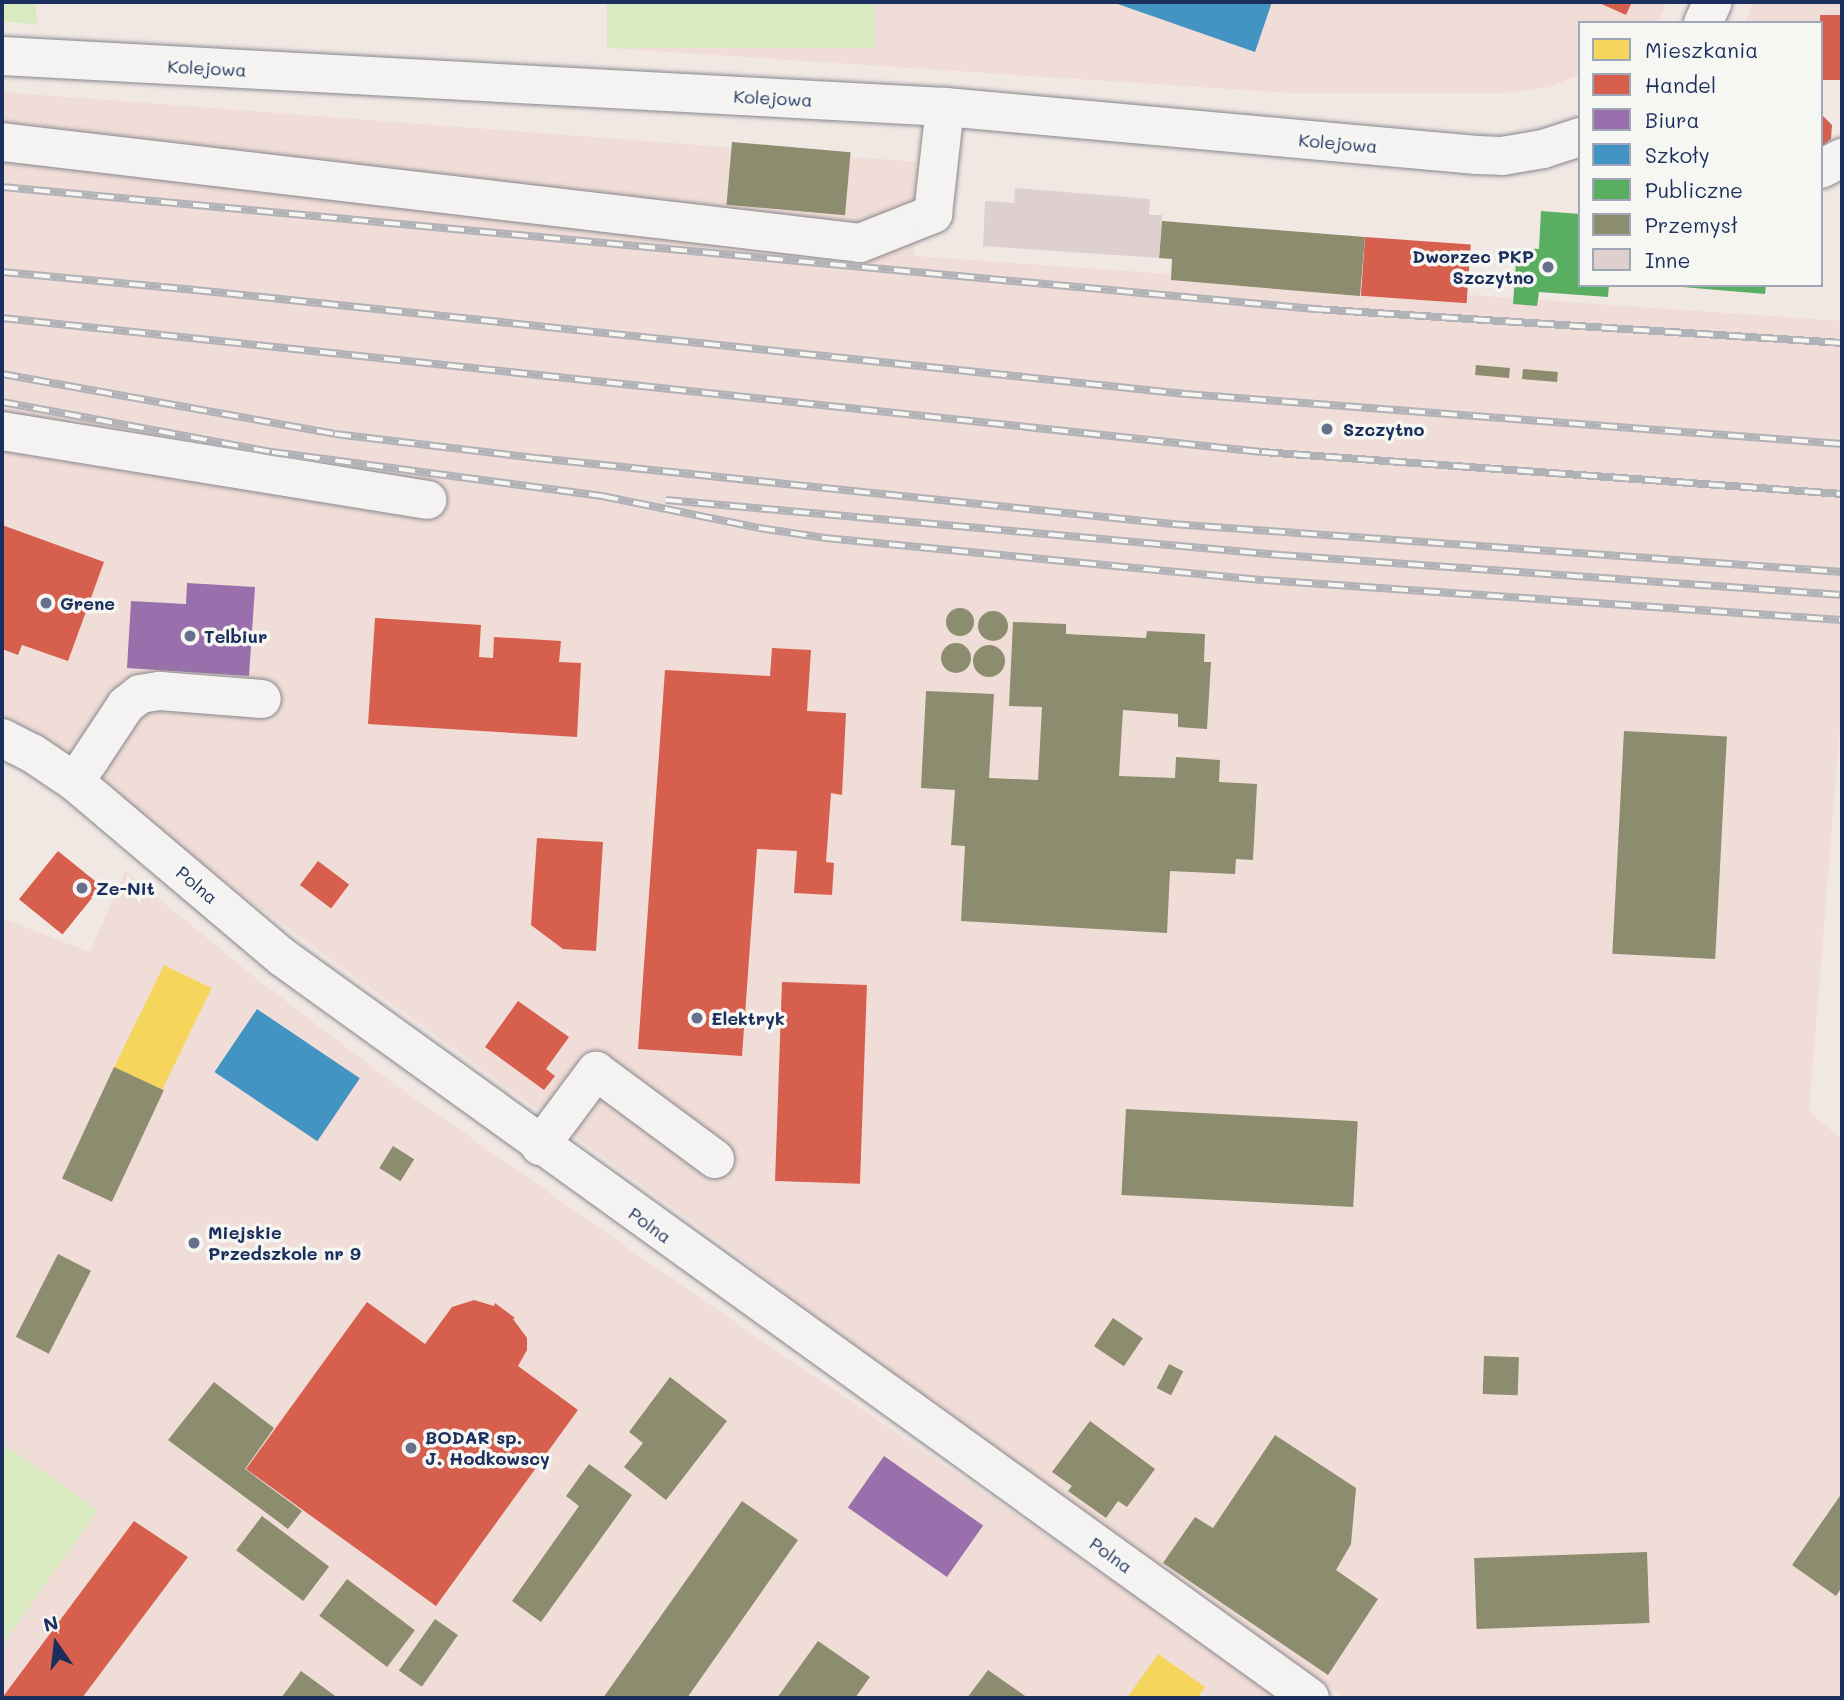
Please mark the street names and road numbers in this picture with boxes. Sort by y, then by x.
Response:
street label: Kolejowa [167,55,247,81]
street label: Kolejowa [733,85,813,111]
street label: Kolejowa [1298,129,1378,157]
street label: Polna [172,862,222,908]
street label: Polna [624,1202,676,1248]
street label: Polna [1085,1532,1137,1578]

